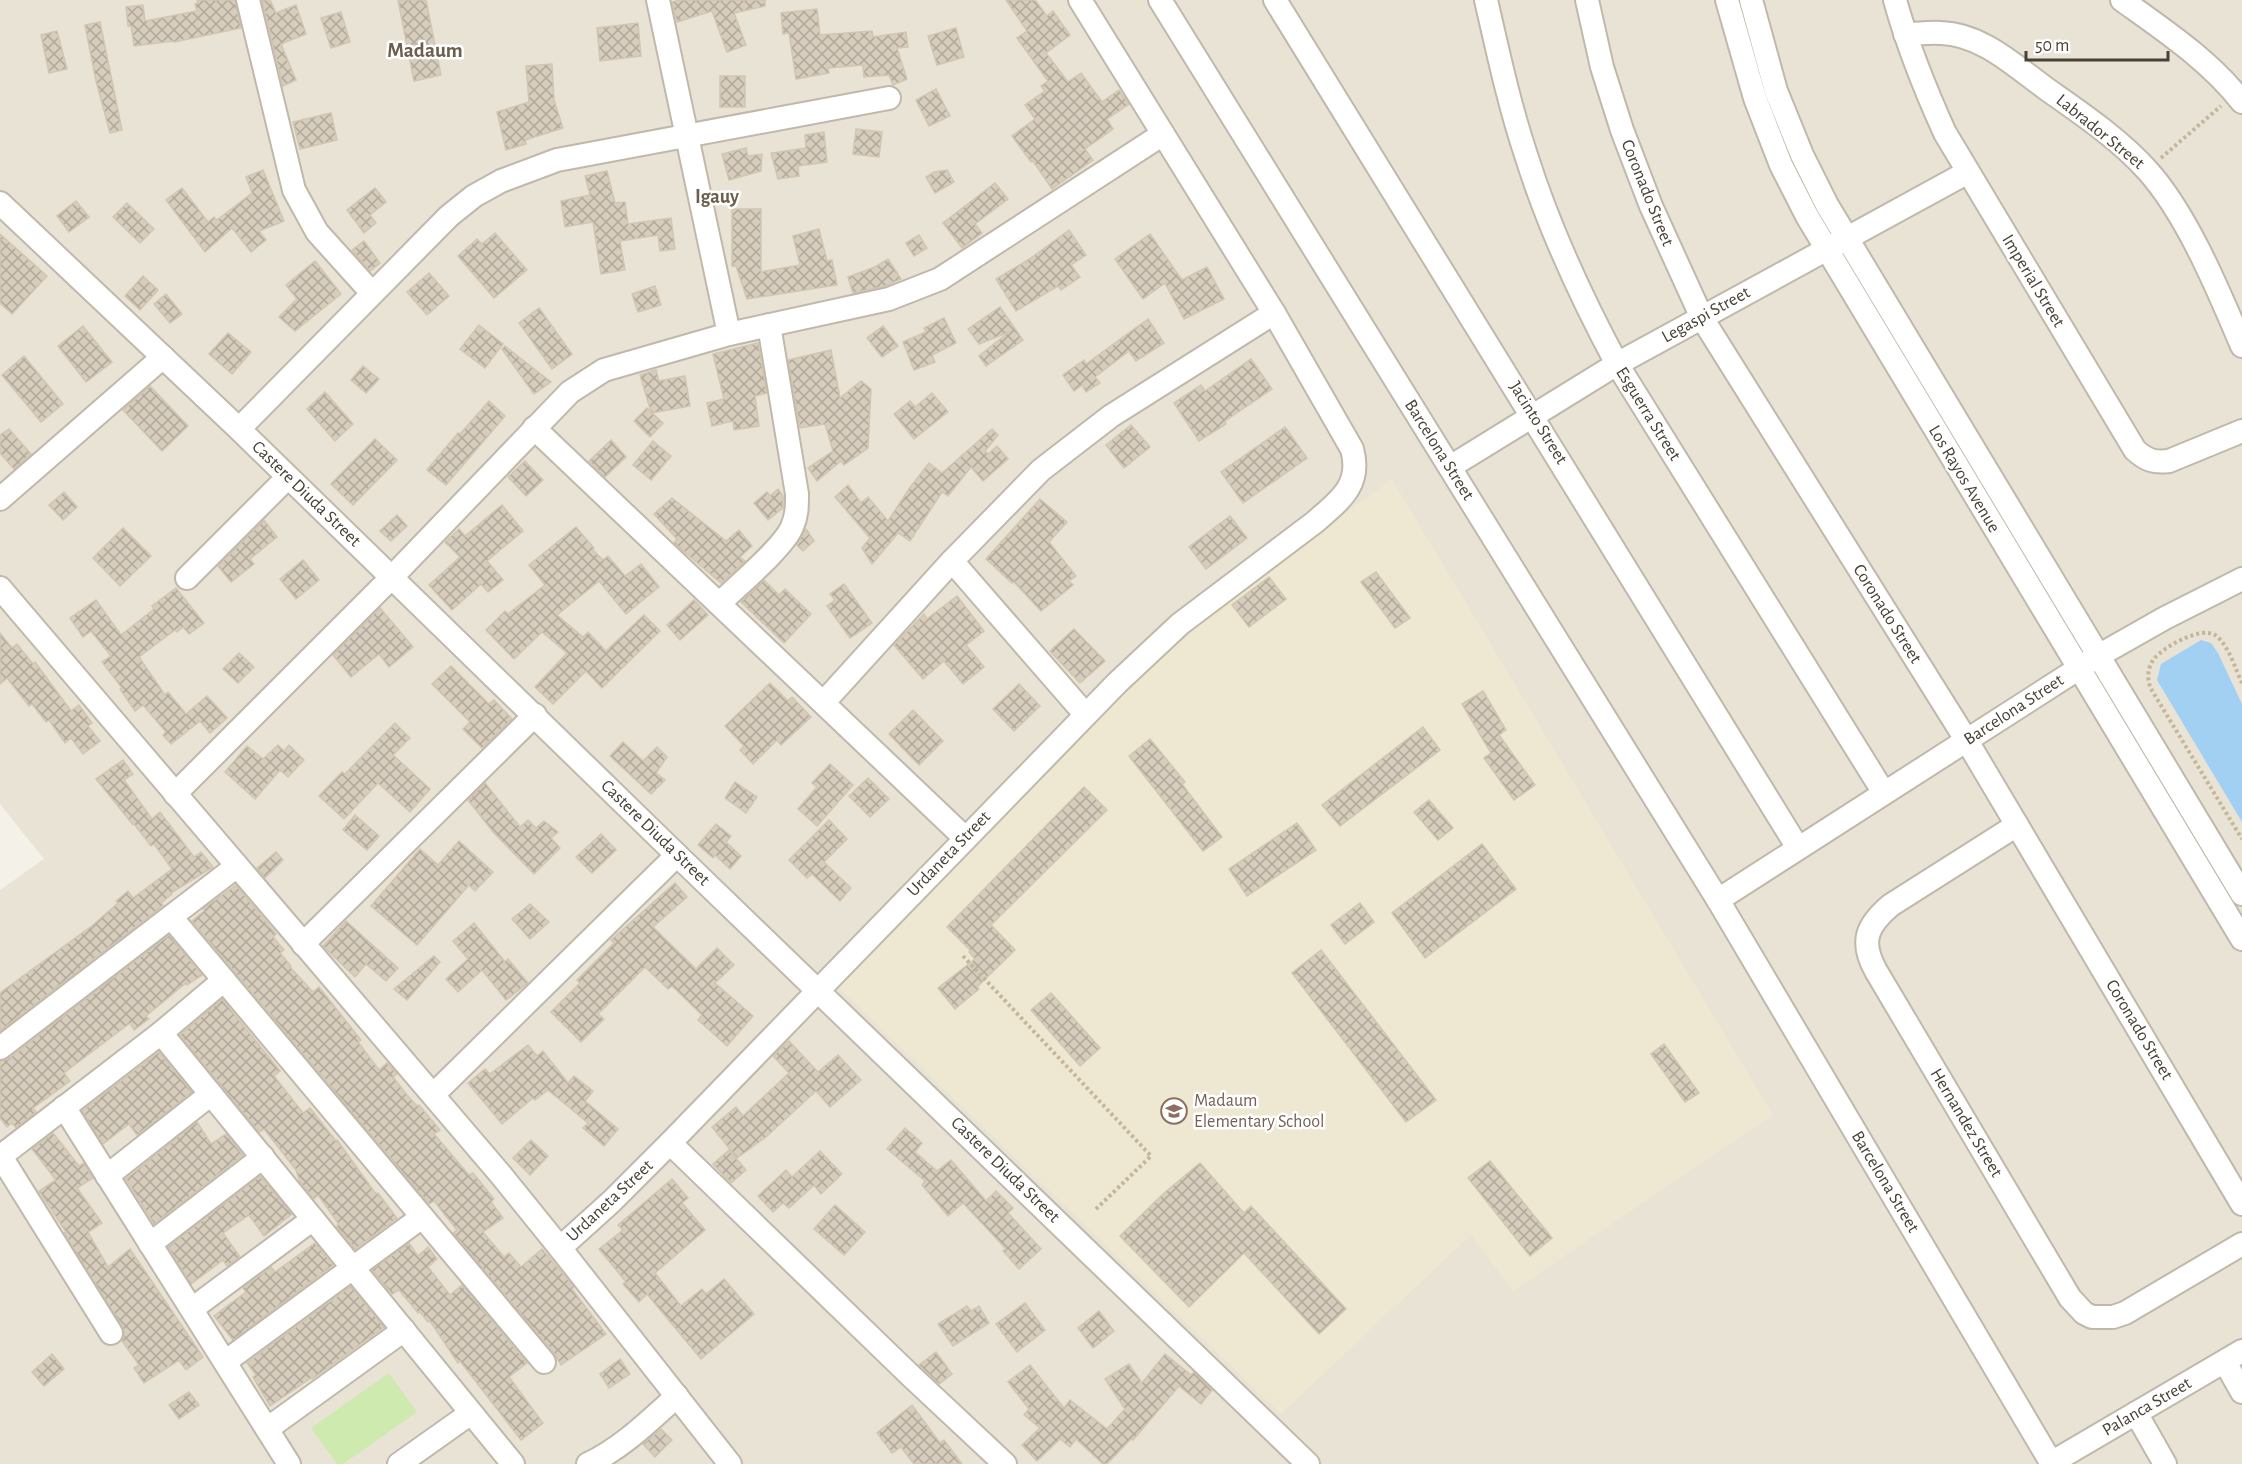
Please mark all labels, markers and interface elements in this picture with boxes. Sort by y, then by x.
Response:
scale bar [2026,24,2168,62]
text: 50 m [2035,37,2069,55]
district label: Madaum [387,40,463,61]
street label: Labrador Street [2052,91,2148,173]
street label: Coronado Street [1617,137,1677,249]
district label: Igauy [695,187,739,207]
street label: Imperial Street [1998,231,2068,331]
street label: Legaspi Street [1659,283,1753,347]
street label: Esguerra Street [1612,364,1684,464]
street label: Jacinto Street [1506,378,1571,468]
street label: Barcelona Street [1401,397,1477,504]
street label: Los Rayos Avenue [1925,422,2003,536]
street label: Castere Diuda Street [248,438,364,550]
street label: Coronado Street [1849,561,1925,667]
street label: Barcelona Street [1961,671,2067,749]
street label: Castere Diuda Street [597,777,713,889]
street label: Urdaneta Street [904,808,994,900]
street label: Coronado Street [2102,977,2176,1083]
street label: Hernandez Street [1927,1066,2006,1181]
place label: Madaum Elementary School [1194,1092,1325,1131]
school or university icon: Madaum Elementary School [1159,1096,1189,1126]
street label: Castere Diuda Street [947,1114,1063,1226]
street label: Barcelona Street [1848,1128,1922,1236]
street label: Urdaneta Street [563,1156,657,1245]
street label: Palanca Street [2099,1374,2195,1440]

